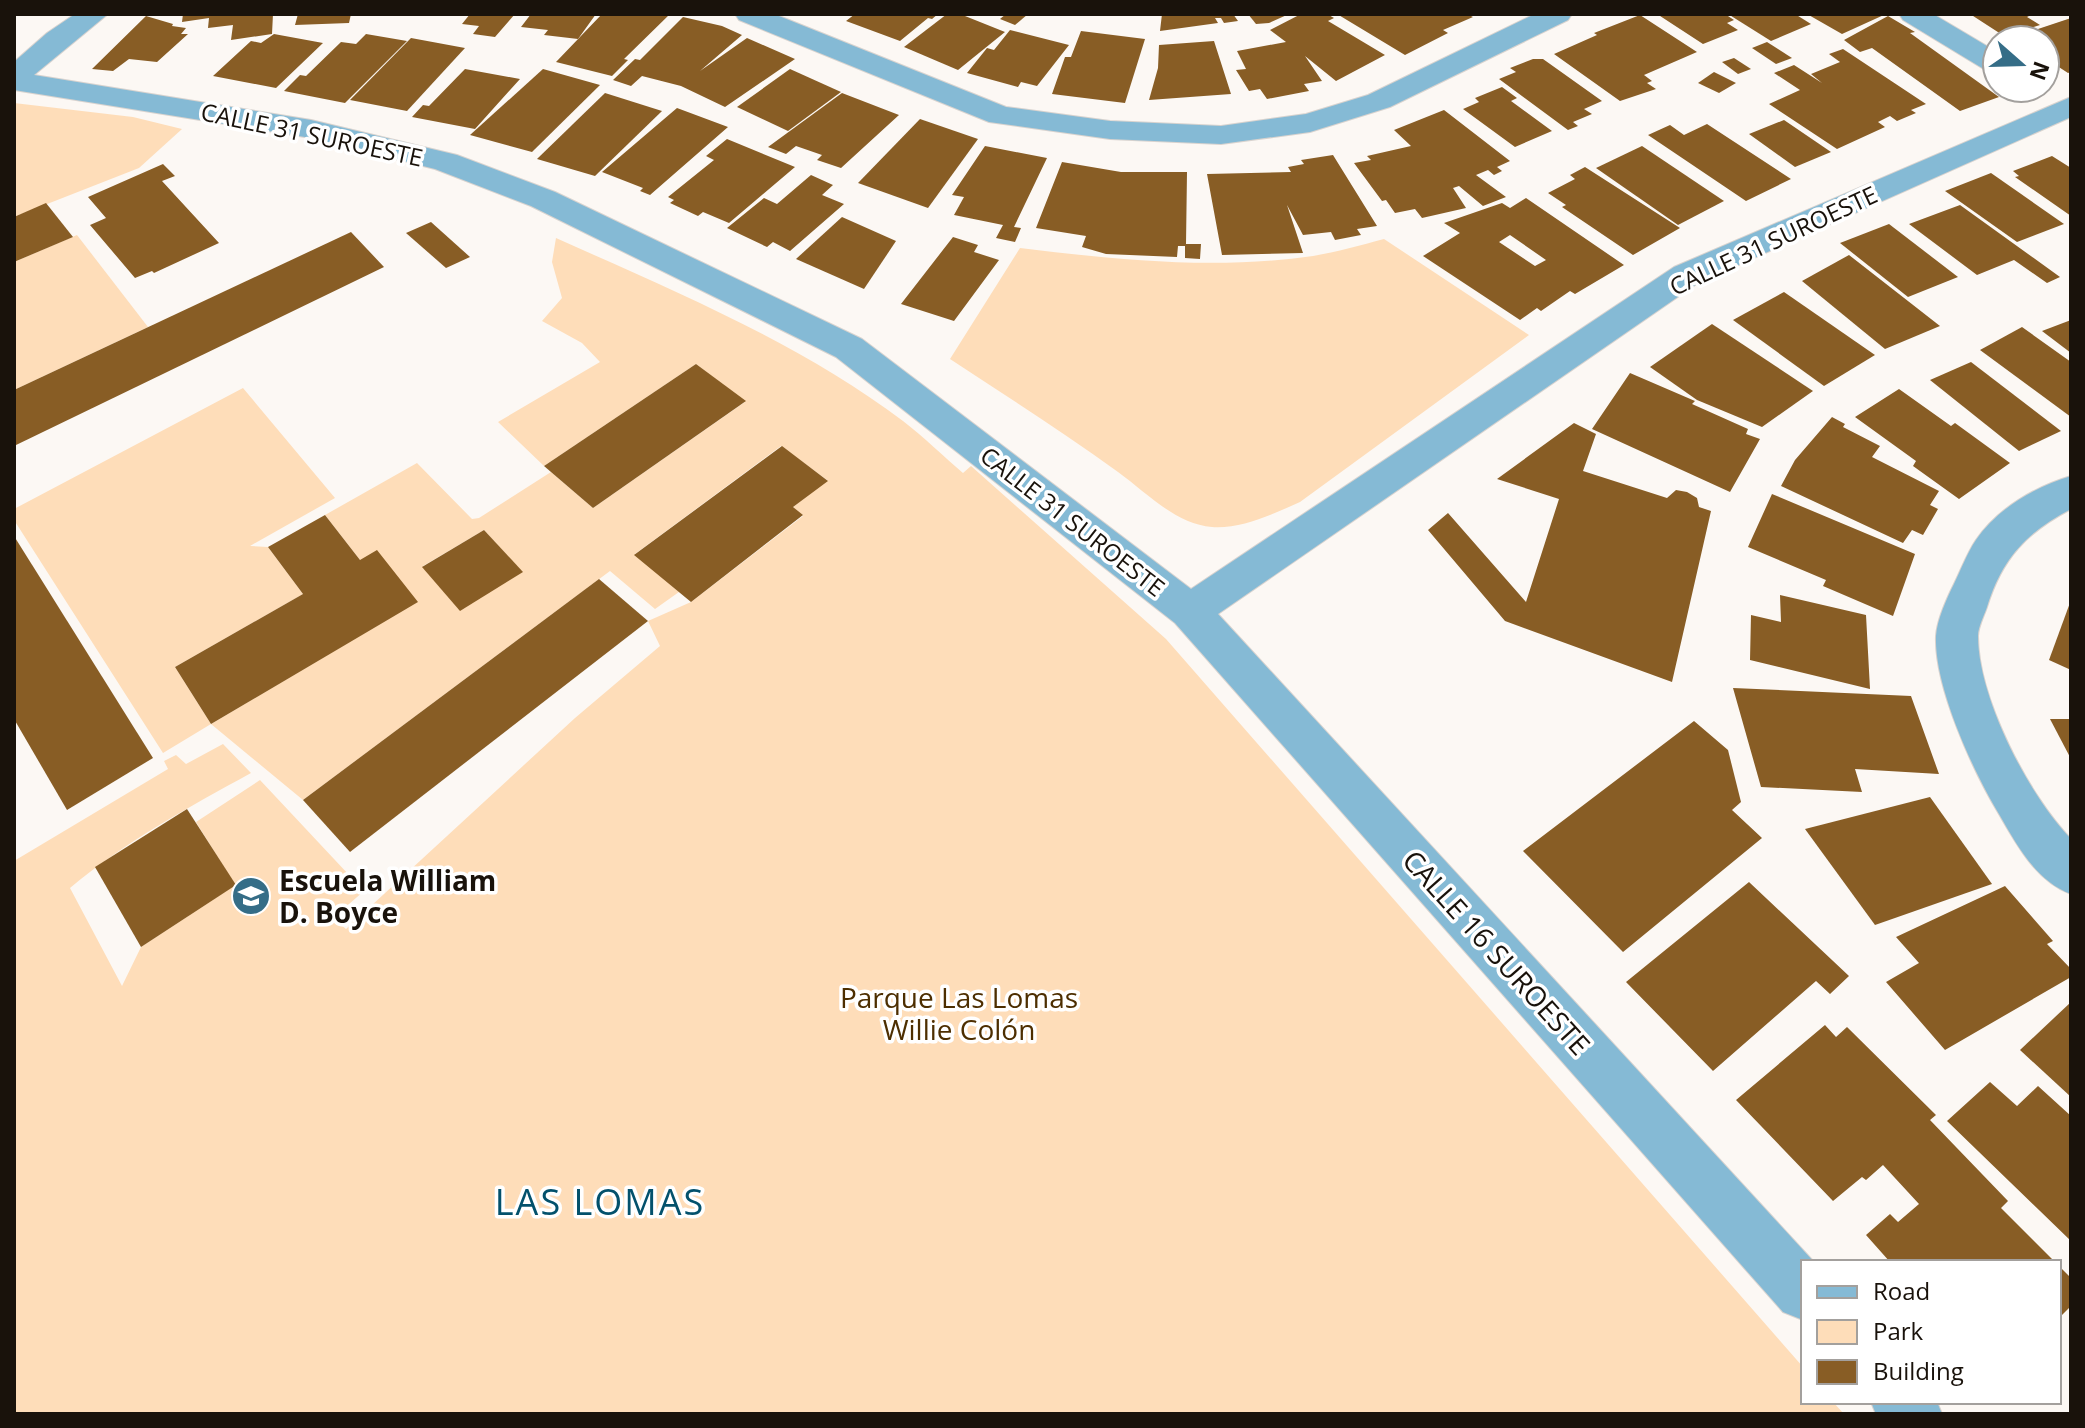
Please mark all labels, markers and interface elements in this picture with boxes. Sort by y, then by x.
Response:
north arrow [1981,24,2061,104]
text: N [2024,58,2058,85]
street label: CALLE 31 SUROESTE [198,94,426,174]
street label: CALLE 31 SUROESTE [1664,177,1882,303]
street label: CALLE 31 SUROESTE [974,438,1172,604]
street label: CALLE 16 SUROESTE [1395,841,1599,1063]
place label: Escuela William D. Boyce [279,861,496,931]
school or university icon: Escuela William D. Boyce [230,875,272,917]
park label: Parque Las Lomas Willie Colón [840,978,1078,1048]
district label: LAS LOMAS [495,1177,705,1226]
legend [1801,1260,2061,1404]
text: Road [1873,1274,1930,1307]
text: Park [1873,1314,1924,1347]
text: Building [1873,1354,1964,1387]

